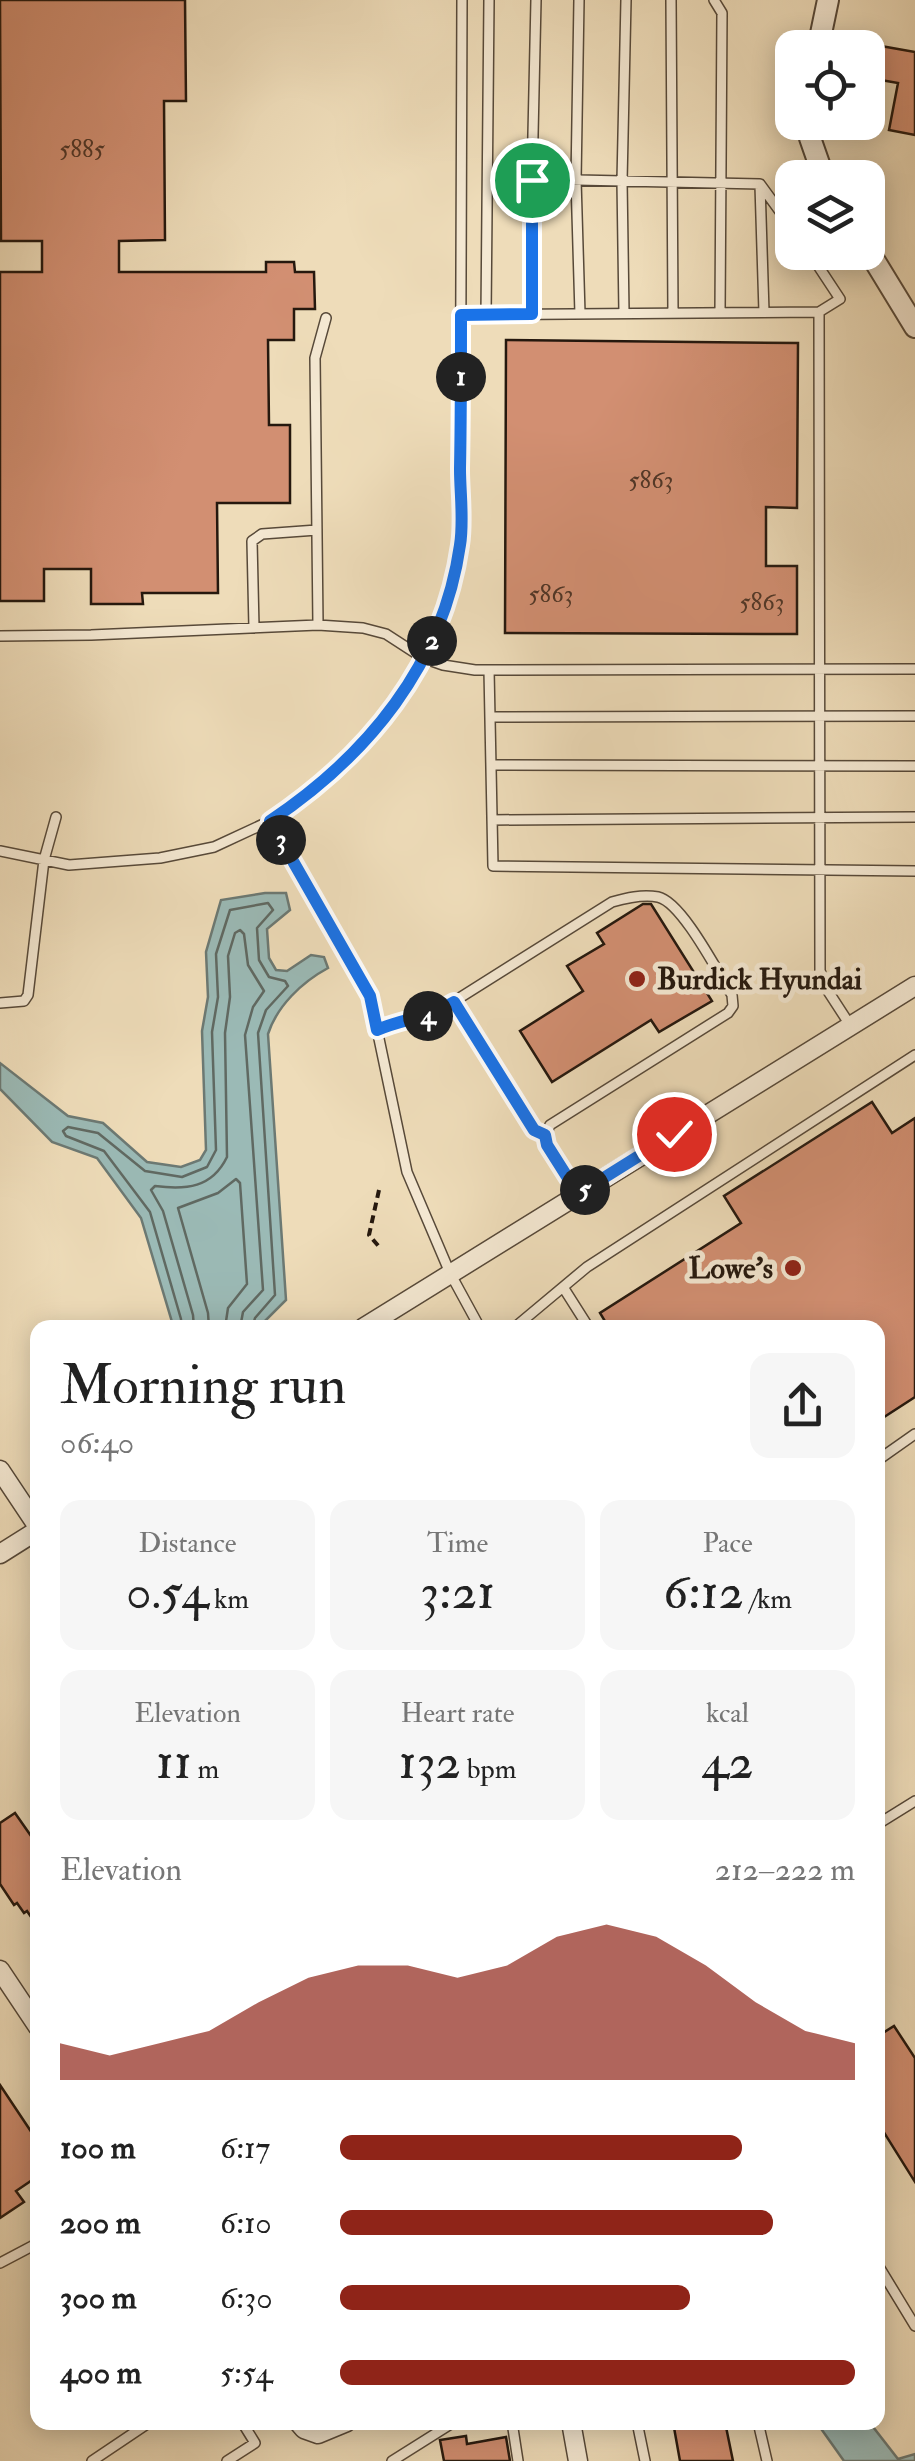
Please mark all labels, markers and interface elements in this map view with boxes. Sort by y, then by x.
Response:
map controls [775,30,885,270]
button: locate [775,30,885,140]
house number: 5885 [59,134,105,165]
pin [490,138,575,223]
icon: arrive [505,153,560,208]
button: layers [775,160,885,270]
pin: 1 [436,352,486,402]
text: 1 [456,359,466,394]
house number: 5863 [629,465,673,496]
house number: 5863 [529,579,573,610]
house number: 5863 [740,587,784,618]
pin: 2 [407,616,457,666]
text: 2 [425,623,439,658]
pin: 3 [256,815,306,865]
text: 3 [276,822,286,857]
place label: Burdick Hyundai [657,961,862,998]
marker: Burdick Hyundai [626,968,648,990]
pin: 4 [403,991,453,1041]
text: 4 [420,998,436,1033]
pin [632,1092,717,1177]
icon: check [647,1107,702,1162]
pin: 5 [560,1165,610,1215]
text: 5 [579,1172,591,1207]
place label: Lowe's [689,1250,773,1287]
marker: Lowe's [782,1257,804,1279]
text: Morning run [60,1351,346,1420]
button: share [750,1353,855,1458]
text: 06:40 [60,1423,134,1463]
text: Distance [139,1526,236,1561]
text: Time [427,1526,488,1561]
text: Pace [702,1526,753,1561]
text: 0.54 [126,1561,208,1624]
text: 3:21 [420,1561,495,1624]
text: 6:12 [663,1561,744,1624]
text: km [208,1582,249,1617]
text: /km [744,1582,792,1617]
text: Elevation [134,1696,241,1731]
text: Heart rate [401,1696,514,1731]
text: kcal [706,1696,749,1731]
text: 11 [156,1731,192,1794]
text: 132 [399,1731,461,1794]
text: 42 [701,1731,754,1794]
text: m [192,1752,219,1787]
text: bpm [461,1752,516,1787]
text: Elevation [60,1850,182,1890]
text: 212–222 m [715,1850,855,1890]
text: 100 m [60,2128,136,2168]
text: 6:17 [220,2128,270,2168]
text: 200 m [60,2203,141,2243]
text: 6:10 [220,2203,272,2243]
text: 300 m [60,2278,137,2318]
text: 6:30 [220,2278,273,2318]
text: 400 m [60,2353,142,2393]
text: 5:54 [220,2353,272,2393]

